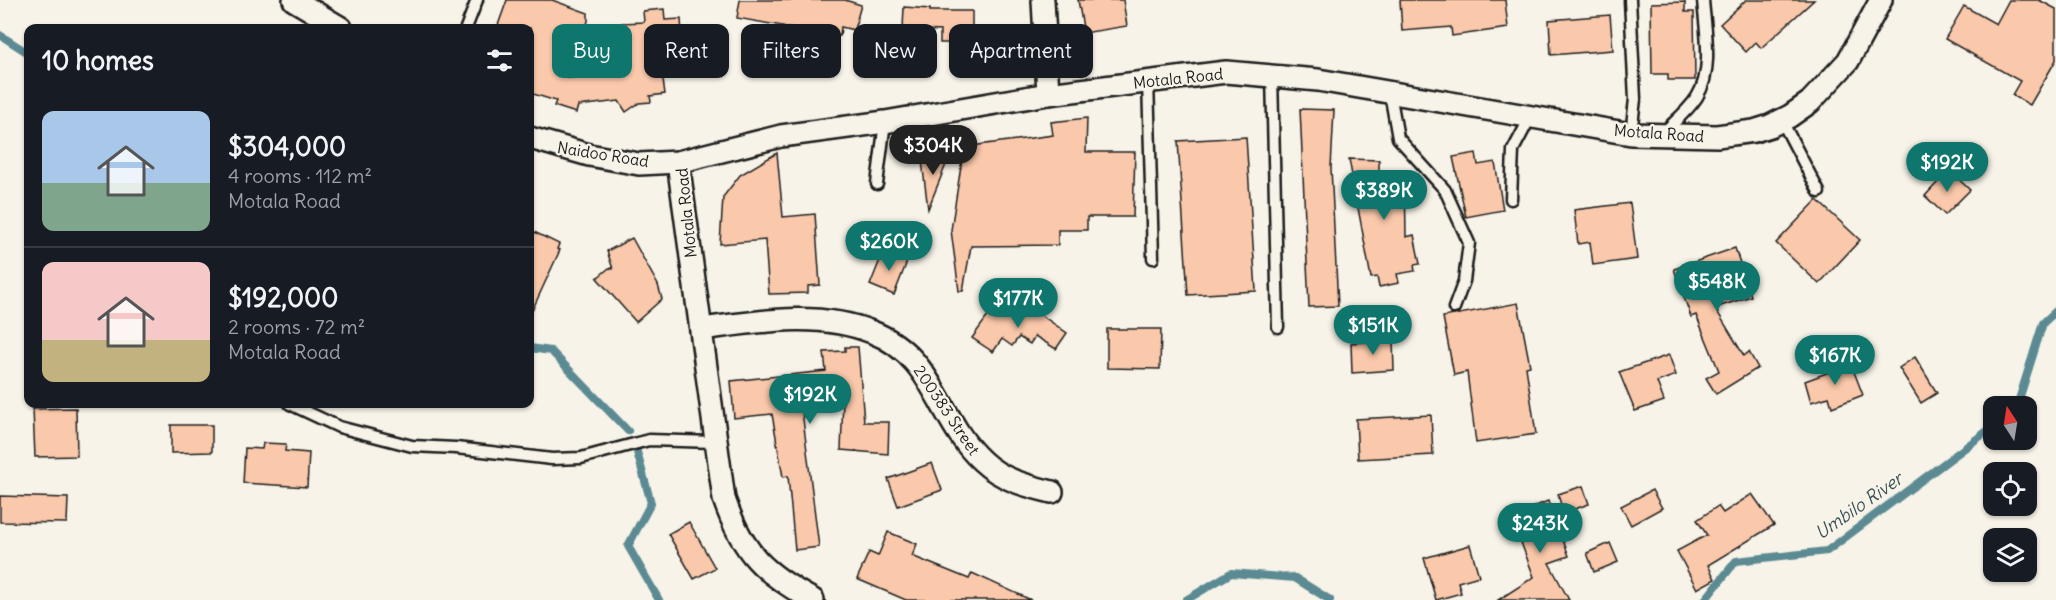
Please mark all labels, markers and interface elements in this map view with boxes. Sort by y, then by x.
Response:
chip: Buy [552,24,632,78]
chip: Rent [644,24,729,78]
chip: Filters [741,24,841,78]
chip: New [853,24,937,78]
chip: Apartment [949,24,1093,78]
text: 10 homes [42,44,154,77]
icon: filters [483,44,516,77]
street label: Motala Road [1132,63,1224,93]
street label: Motala Road [1613,120,1705,146]
pin: $304K [891,125,975,176]
text: $304,000 [228,130,346,163]
text: $304K [903,132,963,157]
icon: home [90,135,162,207]
street label: Naidoo Road [556,137,650,171]
pin: $192K [1905,142,1989,193]
text: $192K [1920,149,1974,174]
text: 4 rooms · 112 m² [228,163,372,188]
street label: Motala Road [671,167,701,259]
pin: $389K [1342,170,1426,221]
text: $389K [1355,177,1413,202]
text: Motala Road [228,188,341,213]
pin: $260K [847,221,931,272]
text: $260K [859,228,919,253]
pin: $548K [1675,261,1759,312]
text: $548K [1688,268,1746,293]
pin: $177K [976,278,1060,329]
text: $192,000 [228,281,338,314]
text: $177K [993,285,1043,310]
icon: home [90,286,162,358]
pin: $151K [1331,305,1415,356]
text: $151K [1348,312,1398,337]
text: 2 rooms · 72 m² [228,314,365,339]
pin: $167K [1793,335,1877,386]
text: Motala Road [228,339,341,364]
text: $167K [1809,342,1861,367]
street label: 200383 Street [910,361,985,459]
pin: $192K [768,374,852,425]
text: $192K [783,381,837,406]
north arrow [1983,396,2037,450]
map controls [1983,396,2037,582]
button: locate [1983,462,2037,516]
water label: Umbilo River [1811,466,1909,544]
pin: $243K [1498,503,1582,554]
text: $243K [1512,510,1569,535]
button: layers [1983,528,2037,582]

